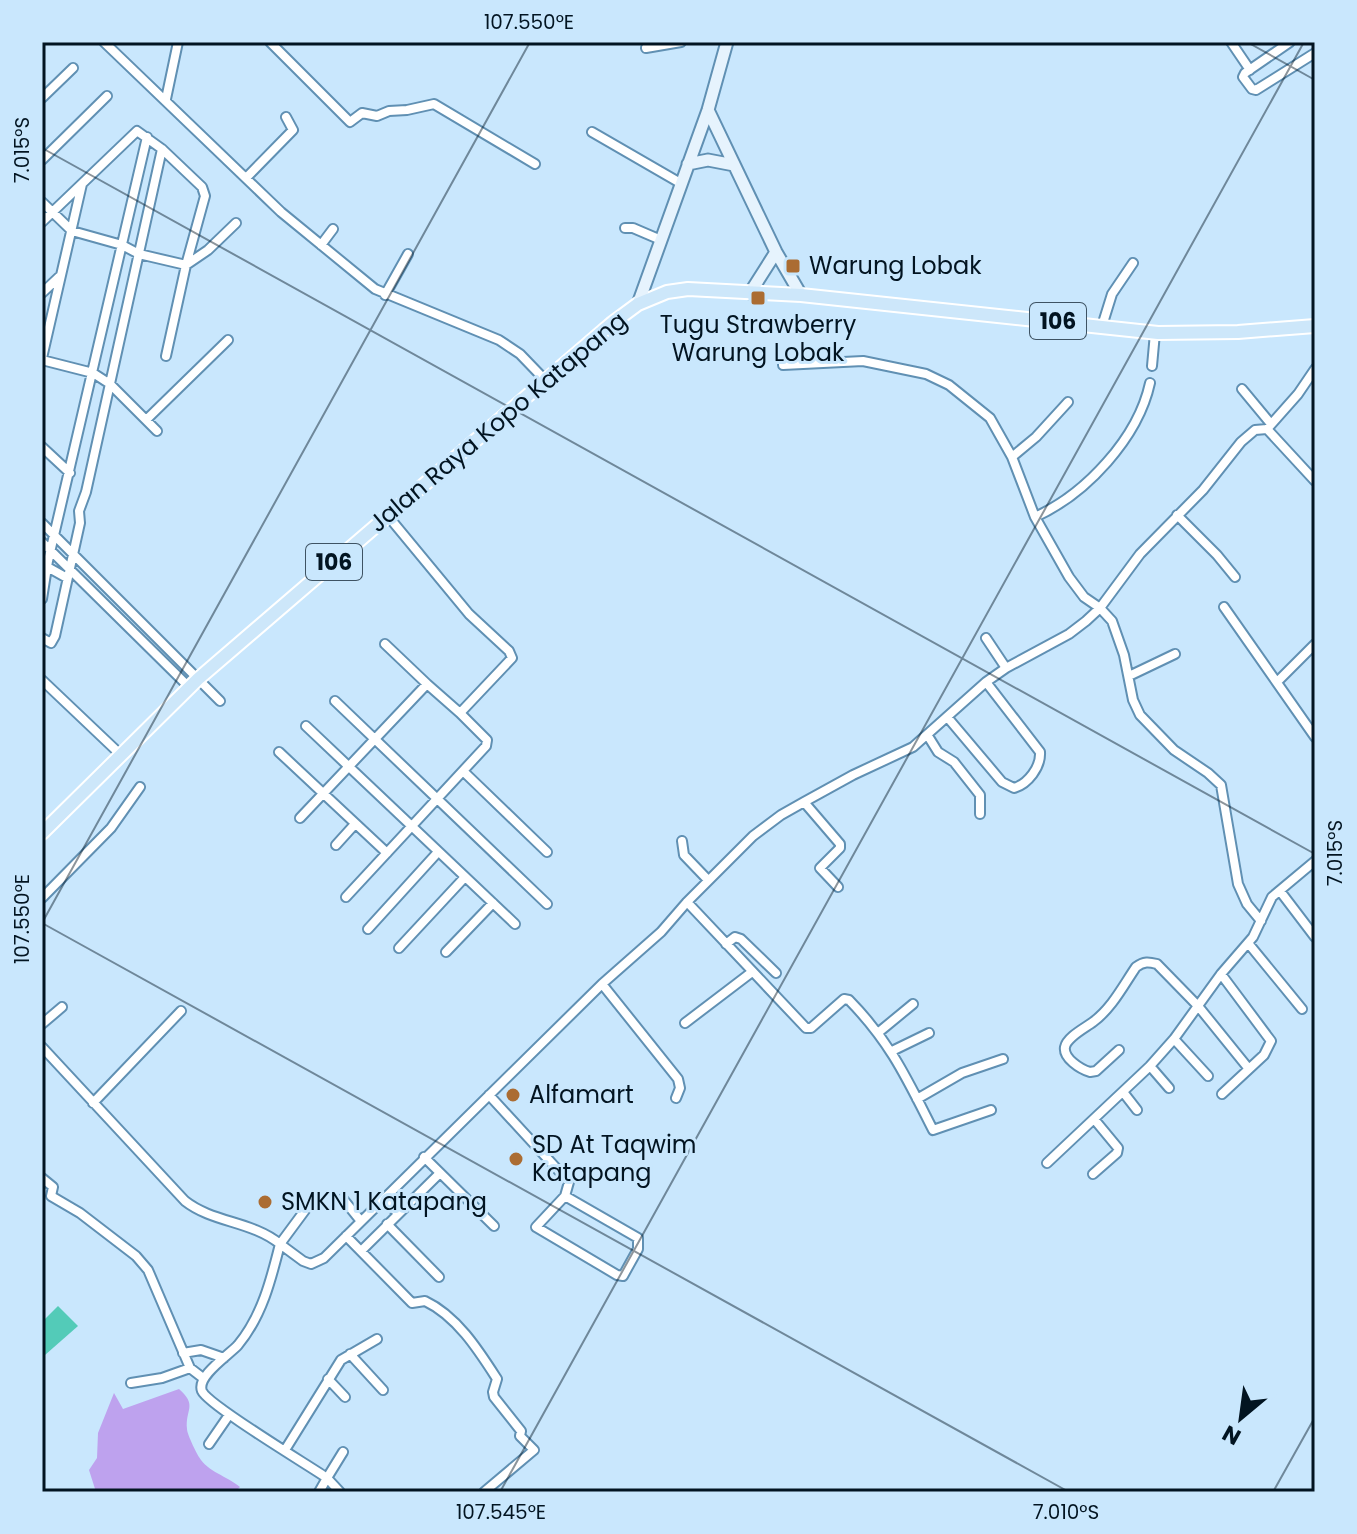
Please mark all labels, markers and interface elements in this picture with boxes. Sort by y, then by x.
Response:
text: 107.550°E [484,8,574,36]
text: 7.015°S [8,117,36,183]
place label: Warung Lobak [809,249,982,282]
marker: Warung Lobak [784,257,802,275]
marker: Tugu Strawberry Warung Lobak [749,289,767,307]
road number: 106 [1030,303,1086,339]
street label: Jalan Raya Kopo Katapang [362,304,634,539]
place label: Tugu Strawberry Warung Lobak [660,308,857,369]
road number: 106 [306,544,362,580]
text: 7.015°S [1321,820,1349,886]
text: 107.550°E [8,874,36,964]
place label: Alfamart [529,1078,634,1111]
marker: Alfamart [504,1086,522,1104]
place label: SD At Taqwim Katapang [532,1128,697,1189]
marker: SD At Taqwim Katapang [507,1150,525,1168]
place label: SMKN 1 Katapang [281,1185,487,1218]
marker: SMKN 1 Katapang [256,1193,274,1211]
north arrow [1201,1378,1281,1458]
text: N [1217,1417,1246,1453]
text: 107.545°E [456,1498,546,1526]
text: 7.010°S [1033,1498,1099,1526]

